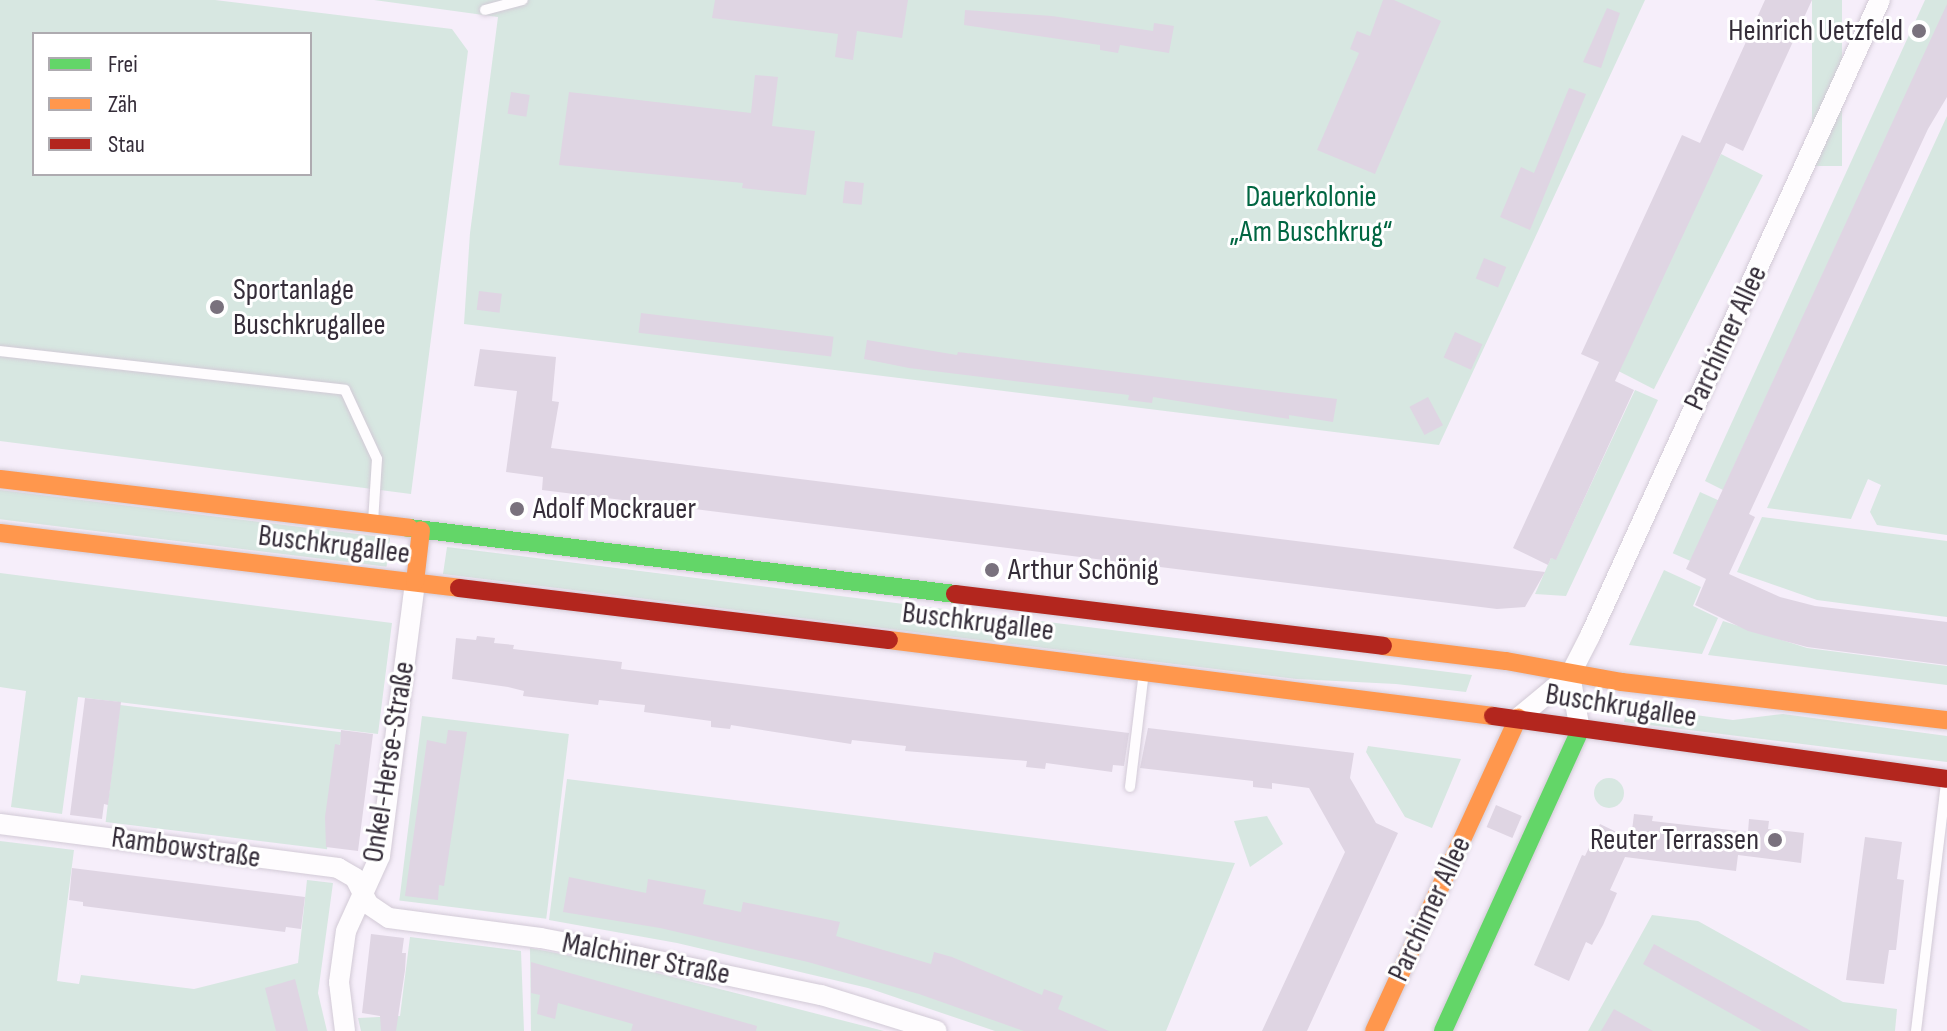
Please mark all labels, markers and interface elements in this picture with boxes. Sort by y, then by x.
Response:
place label: Heinrich Uetzfeld [1728,13,1903,49]
marker: Heinrich Uetzfeld [1910,22,1928,40]
legend [32,32,312,176]
text: Frei [108,50,138,79]
text: Zäh [108,90,137,119]
text: Stau [108,130,145,159]
park label: Dauerkolonie „Am Buschkrug“ [1230,179,1392,250]
street label: Parchimer Allee [1677,260,1775,416]
place label: Sportanlage Buschkrugallee [233,272,386,342]
marker: Sportanlage Buschkrugallee [208,298,226,316]
place label: Adolf Mockrauer [533,491,696,527]
marker: Adolf Mockrauer [508,500,526,518]
street label: Buschkrugallee [256,518,412,572]
place label: Arthur Schönig [1008,552,1159,588]
marker: Arthur Schönig [983,561,1001,579]
street label: Buschkrugallee [900,595,1056,649]
street label: Onkel-Herse-Straße [355,659,423,865]
street label: Buschkrugallee [1543,676,1699,736]
street label: Rambowstraße [109,820,263,876]
place label: Reuter Terrassen [1590,822,1759,858]
street label: Parchimer Allee [1381,831,1479,987]
marker: Reuter Terrassen [1766,831,1784,849]
street label: Malchiner Straße [559,925,733,993]

